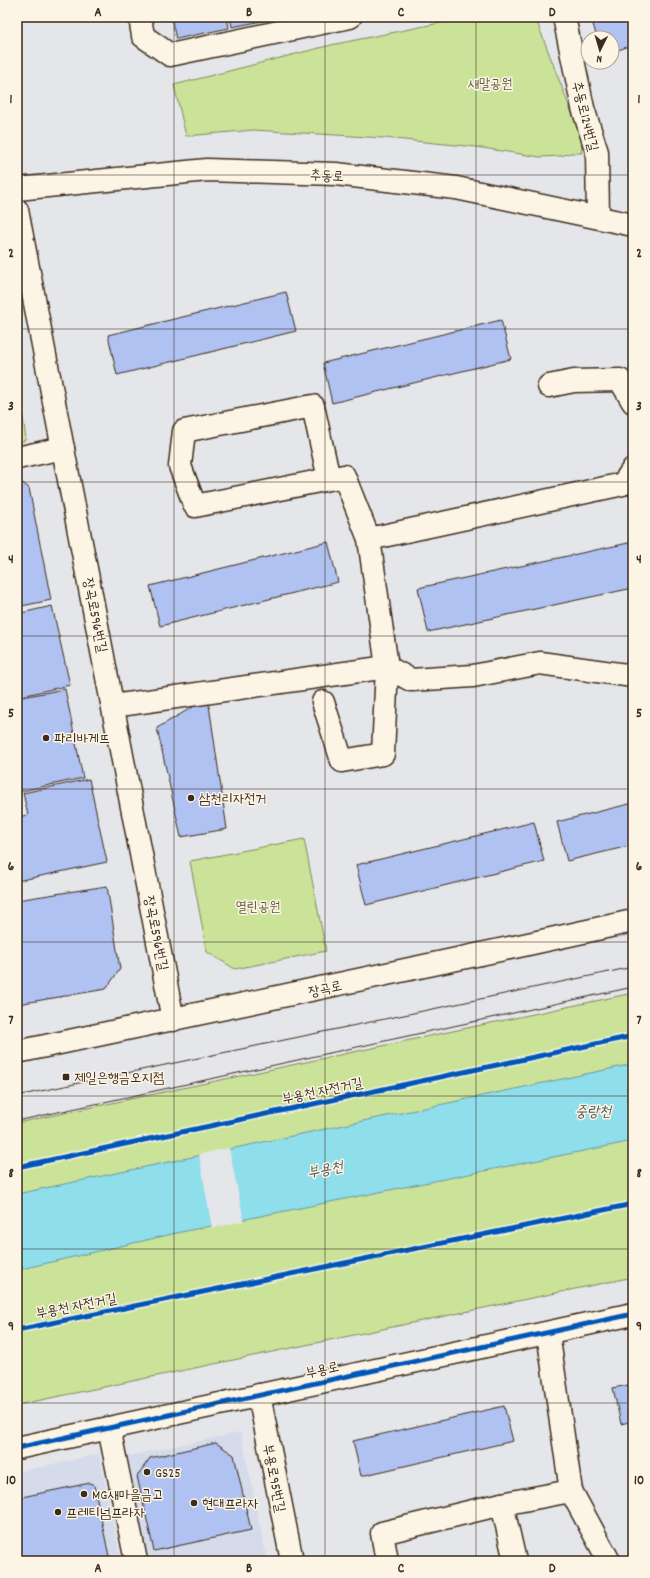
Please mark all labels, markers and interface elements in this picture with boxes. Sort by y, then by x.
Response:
text: A [94,4,102,23]
text: B [246,4,252,23]
text: C [398,4,405,23]
text: D [549,4,556,23]
north arrow [580,30,620,70]
text: N [595,50,603,66]
park label: 새말공원 [467,75,513,95]
street label: 추동로124번길 [566,79,603,154]
text: 1 [10,91,13,110]
text: 1 [638,91,641,110]
street label: 추동로 [309,166,344,188]
text: 2 [8,245,14,264]
text: 2 [636,245,642,264]
text: 3 [8,398,14,417]
text: 3 [636,398,642,417]
text: 4 [8,551,14,570]
text: 4 [636,551,642,570]
street label: 장곡로596번길 [77,576,111,655]
text: 5 [8,705,14,724]
text: 5 [636,705,642,724]
place label: 파리바게뜨 [54,730,110,750]
marker: 파리바게뜨 [41,733,51,743]
place label: 삼천리자전거 [199,790,267,810]
marker: 삼천리자전거 [186,793,196,803]
text: 6 [8,858,15,877]
text: 6 [636,858,643,877]
street label: 장곡로596번길 [138,894,172,973]
park label: 열린공원 [235,898,281,918]
street label: 장곡로 [307,977,344,1003]
text: 7 [9,1012,14,1031]
text: 7 [637,1012,642,1031]
place label: 제일은행금오지점 [74,1069,164,1089]
marker: 제일은행금오지점 [61,1072,71,1082]
street label: 부용천 자전거길 [280,1073,365,1110]
water label: 중랑천 [575,1102,613,1124]
water label: 부용천 [306,1156,347,1185]
text: 8 [8,1165,14,1184]
text: 8 [636,1165,642,1184]
street label: 부용천 자전거길 [34,1289,119,1325]
text: 9 [8,1318,14,1337]
text: 9 [636,1318,642,1337]
street label: 부용로 [304,1358,341,1384]
street label: 부용로95번길 [257,1442,290,1515]
place label: GS25 [155,1464,181,1484]
marker: GS25 [142,1467,152,1477]
text: 10 [6,1472,16,1491]
text: 10 [634,1472,644,1491]
place label: MG새마을금고 [92,1486,164,1506]
marker: MG새마을금고 [79,1489,89,1499]
place label: 현대프라자 [202,1495,259,1515]
marker: 현대프라자 [189,1498,199,1508]
place label: 프레티넘프라자 [66,1504,146,1524]
marker: 프레티넘프라자 [53,1507,63,1517]
text: A [94,1560,102,1578]
text: B [246,1560,252,1578]
text: C [398,1560,405,1578]
text: D [549,1560,556,1578]

